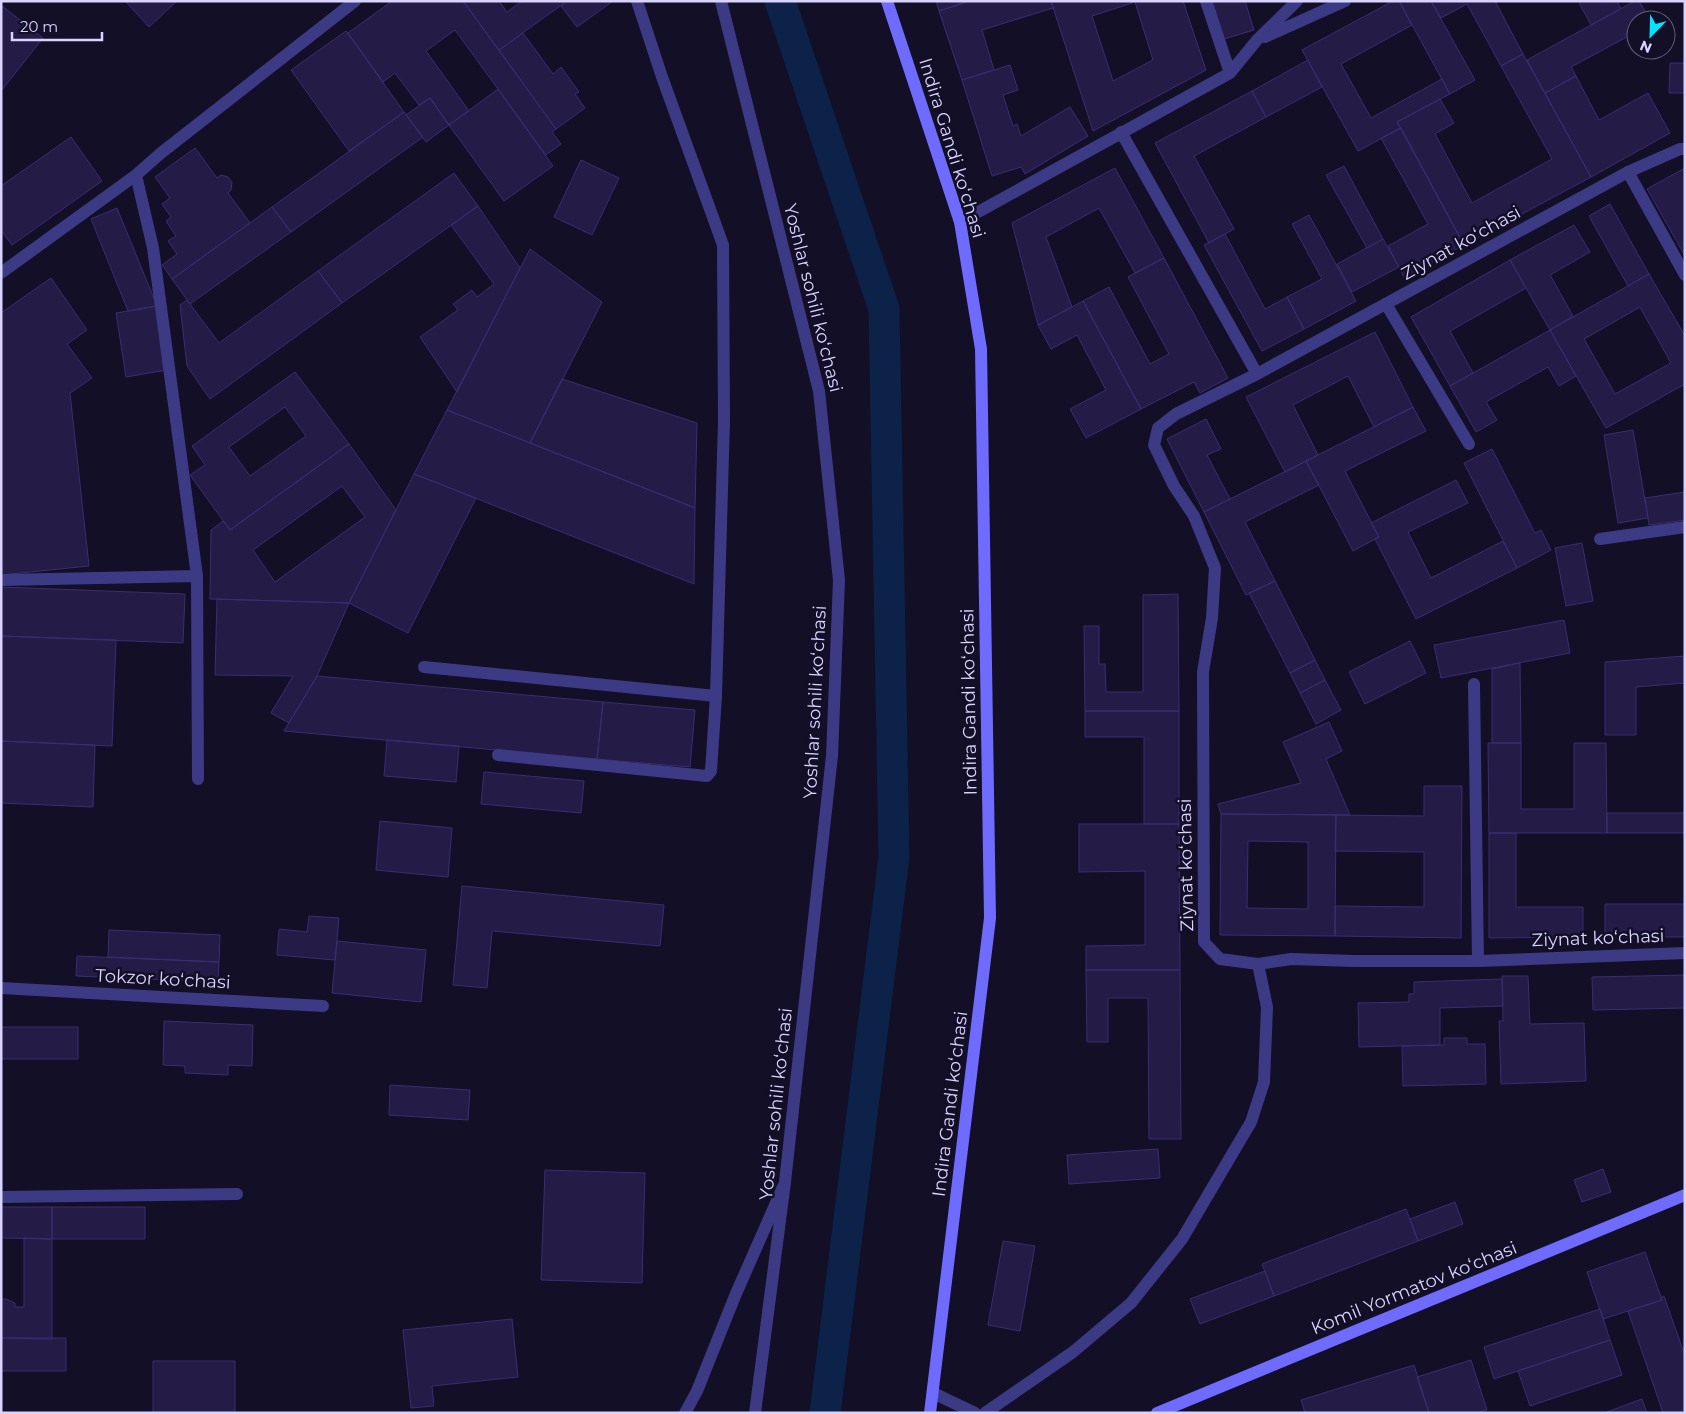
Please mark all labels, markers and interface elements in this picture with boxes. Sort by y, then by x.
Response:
scale bar [12,10,102,42]
north arrow [1626,10,1676,60]
text: 20 m [20,17,58,36]
text: N [1637,36,1655,57]
street label: Indira Gandi koʻchasi [914,55,990,241]
street label: Yoshlar sohili koʻchasi [779,201,847,395]
street label: Ziynat koʻchasi [1397,201,1525,285]
street label: Yoshlar sohili koʻchasi [799,605,831,799]
street label: Indira Gandi koʻchasi [956,608,982,796]
street label: Ziynat koʻchasi [1174,798,1198,932]
street label: Ziynat koʻchasi [1531,925,1665,951]
street label: Tokzor koʻchasi [95,964,231,994]
street label: Yoshlar sohili koʻchasi [755,1007,797,1201]
street label: Indira Gandi koʻchasi [928,1010,972,1198]
street label: Komil Yormatov koʻchasi [1308,1237,1520,1339]

